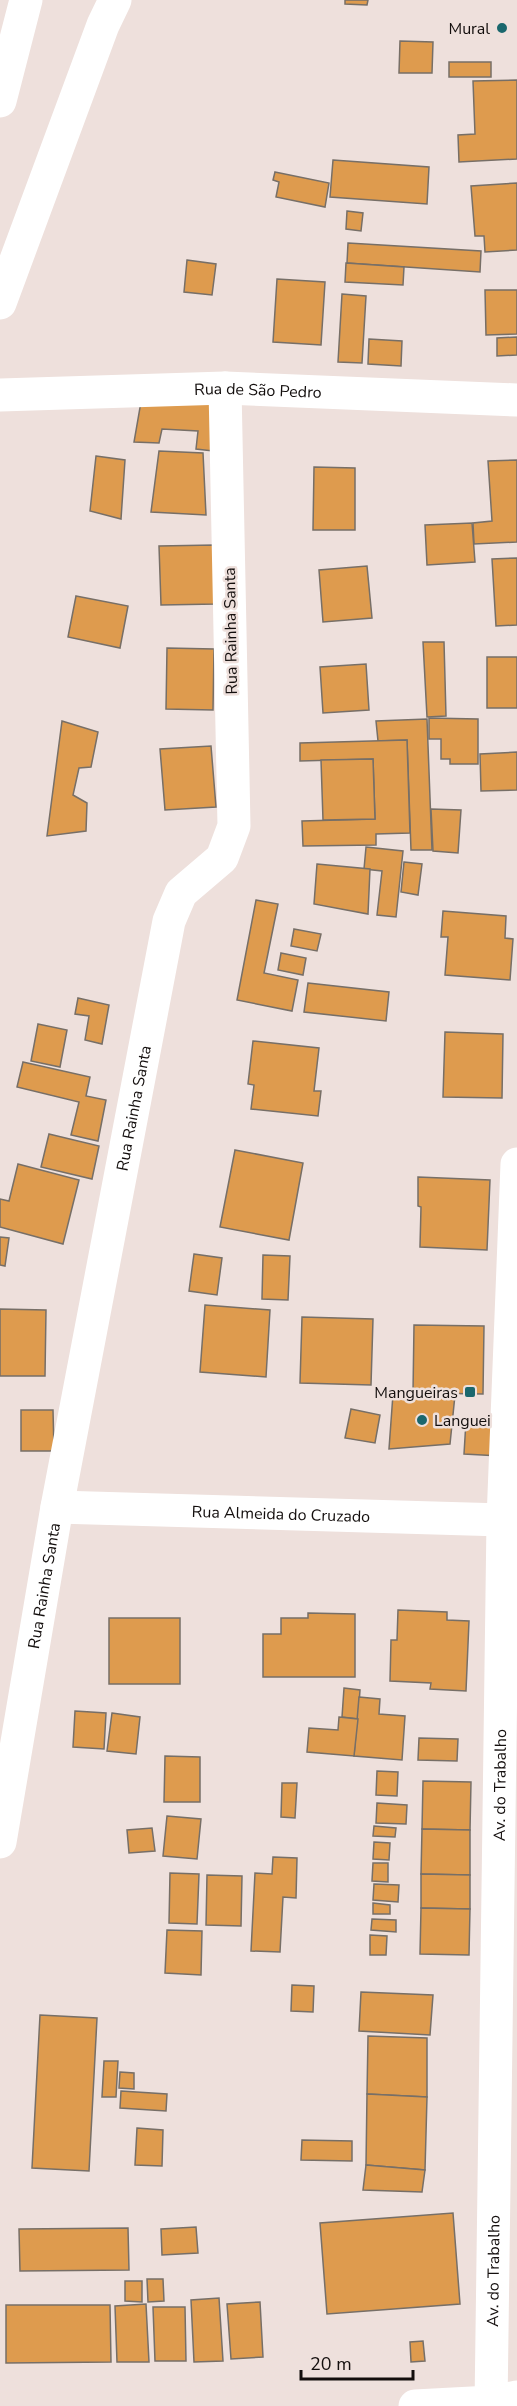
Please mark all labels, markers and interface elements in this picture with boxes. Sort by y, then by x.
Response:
place label: Mural [448,18,490,40]
marker: Mural [495,21,509,35]
street label: Rua de São Pedro [194,378,322,404]
street label: Rua Rainha Santa [219,567,243,695]
street label: Rua Rainha Santa [111,1044,157,1173]
place label: Mangueiras [374,1382,458,1404]
marker: Mangueiras [463,1385,477,1399]
place label: Languei [434,1410,491,1432]
marker: Languei [415,1413,429,1427]
street label: Rua Almeida do Cruzado [191,1501,371,1528]
street label: Rua Rainha Santa [23,1521,66,1651]
street label: Av. do Trabalho [489,1729,512,1841]
street label: Av. do Trabalho [482,2215,506,2327]
scale bar [301,2343,414,2381]
text: 20 m [310,2352,352,2376]

